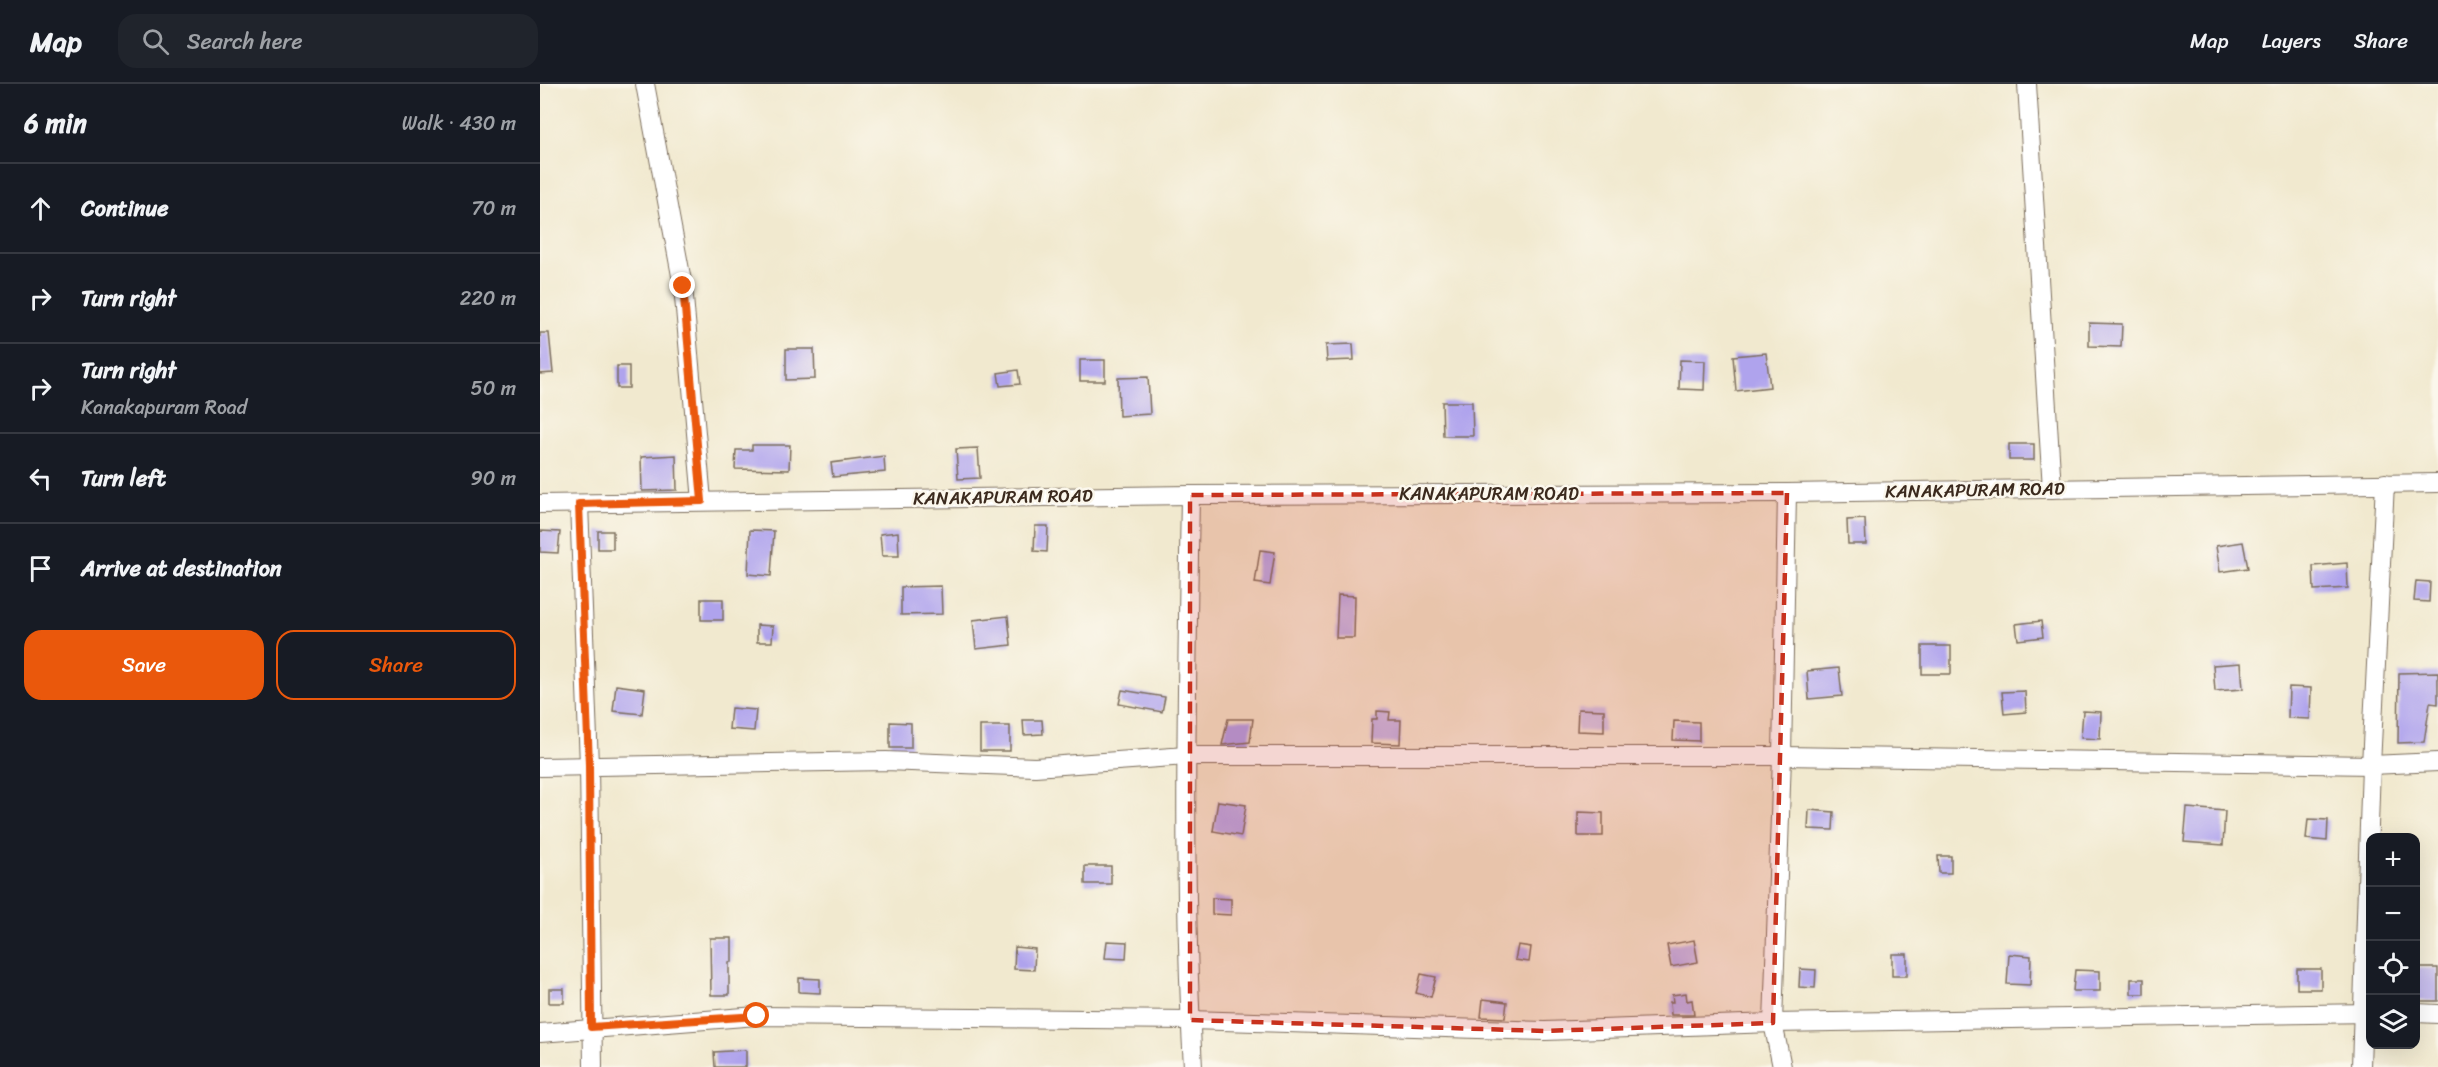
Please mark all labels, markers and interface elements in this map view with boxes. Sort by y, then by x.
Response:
search box [118,14,538,68]
text: Map [30,17,82,66]
text: Search here [187,22,303,61]
text: Map [2190,22,2229,60]
text: Layers [2262,22,2321,60]
text: Share [2354,22,2408,60]
icon: search [139,25,172,58]
text: 6 min [24,100,87,146]
text: Walk · 430 m [402,106,516,141]
text: Continue [81,189,169,228]
text: 70 m [471,191,516,226]
icon: ahead [24,192,57,225]
route end [669,272,695,298]
text: Turn right [81,279,176,318]
text: 220 m [460,281,516,316]
icon: right [24,282,57,315]
text: Turn right [81,351,176,390]
text: 50 m [471,371,516,406]
icon: right [24,372,57,405]
text: Kanakapuram Road [81,390,247,425]
text: Turn left [81,459,166,498]
text: 90 m [471,461,516,496]
icon: left [24,462,57,495]
street label: KANAKAPURAM ROAD [1885,472,2065,508]
street label: KANAKAPURAM ROAD [1399,478,1579,510]
street label: KANAKAPURAM ROAD [913,479,1093,515]
text: Arrive at destination [81,549,282,588]
icon: arrive [24,552,57,585]
button: Save [24,630,264,700]
button: Share [276,630,516,700]
map controls [2366,833,2420,1049]
button: + [2366,833,2420,887]
button: − [2366,887,2420,941]
button: locate [2366,941,2420,995]
button: layers [2366,995,2420,1049]
route start [743,1002,769,1028]

